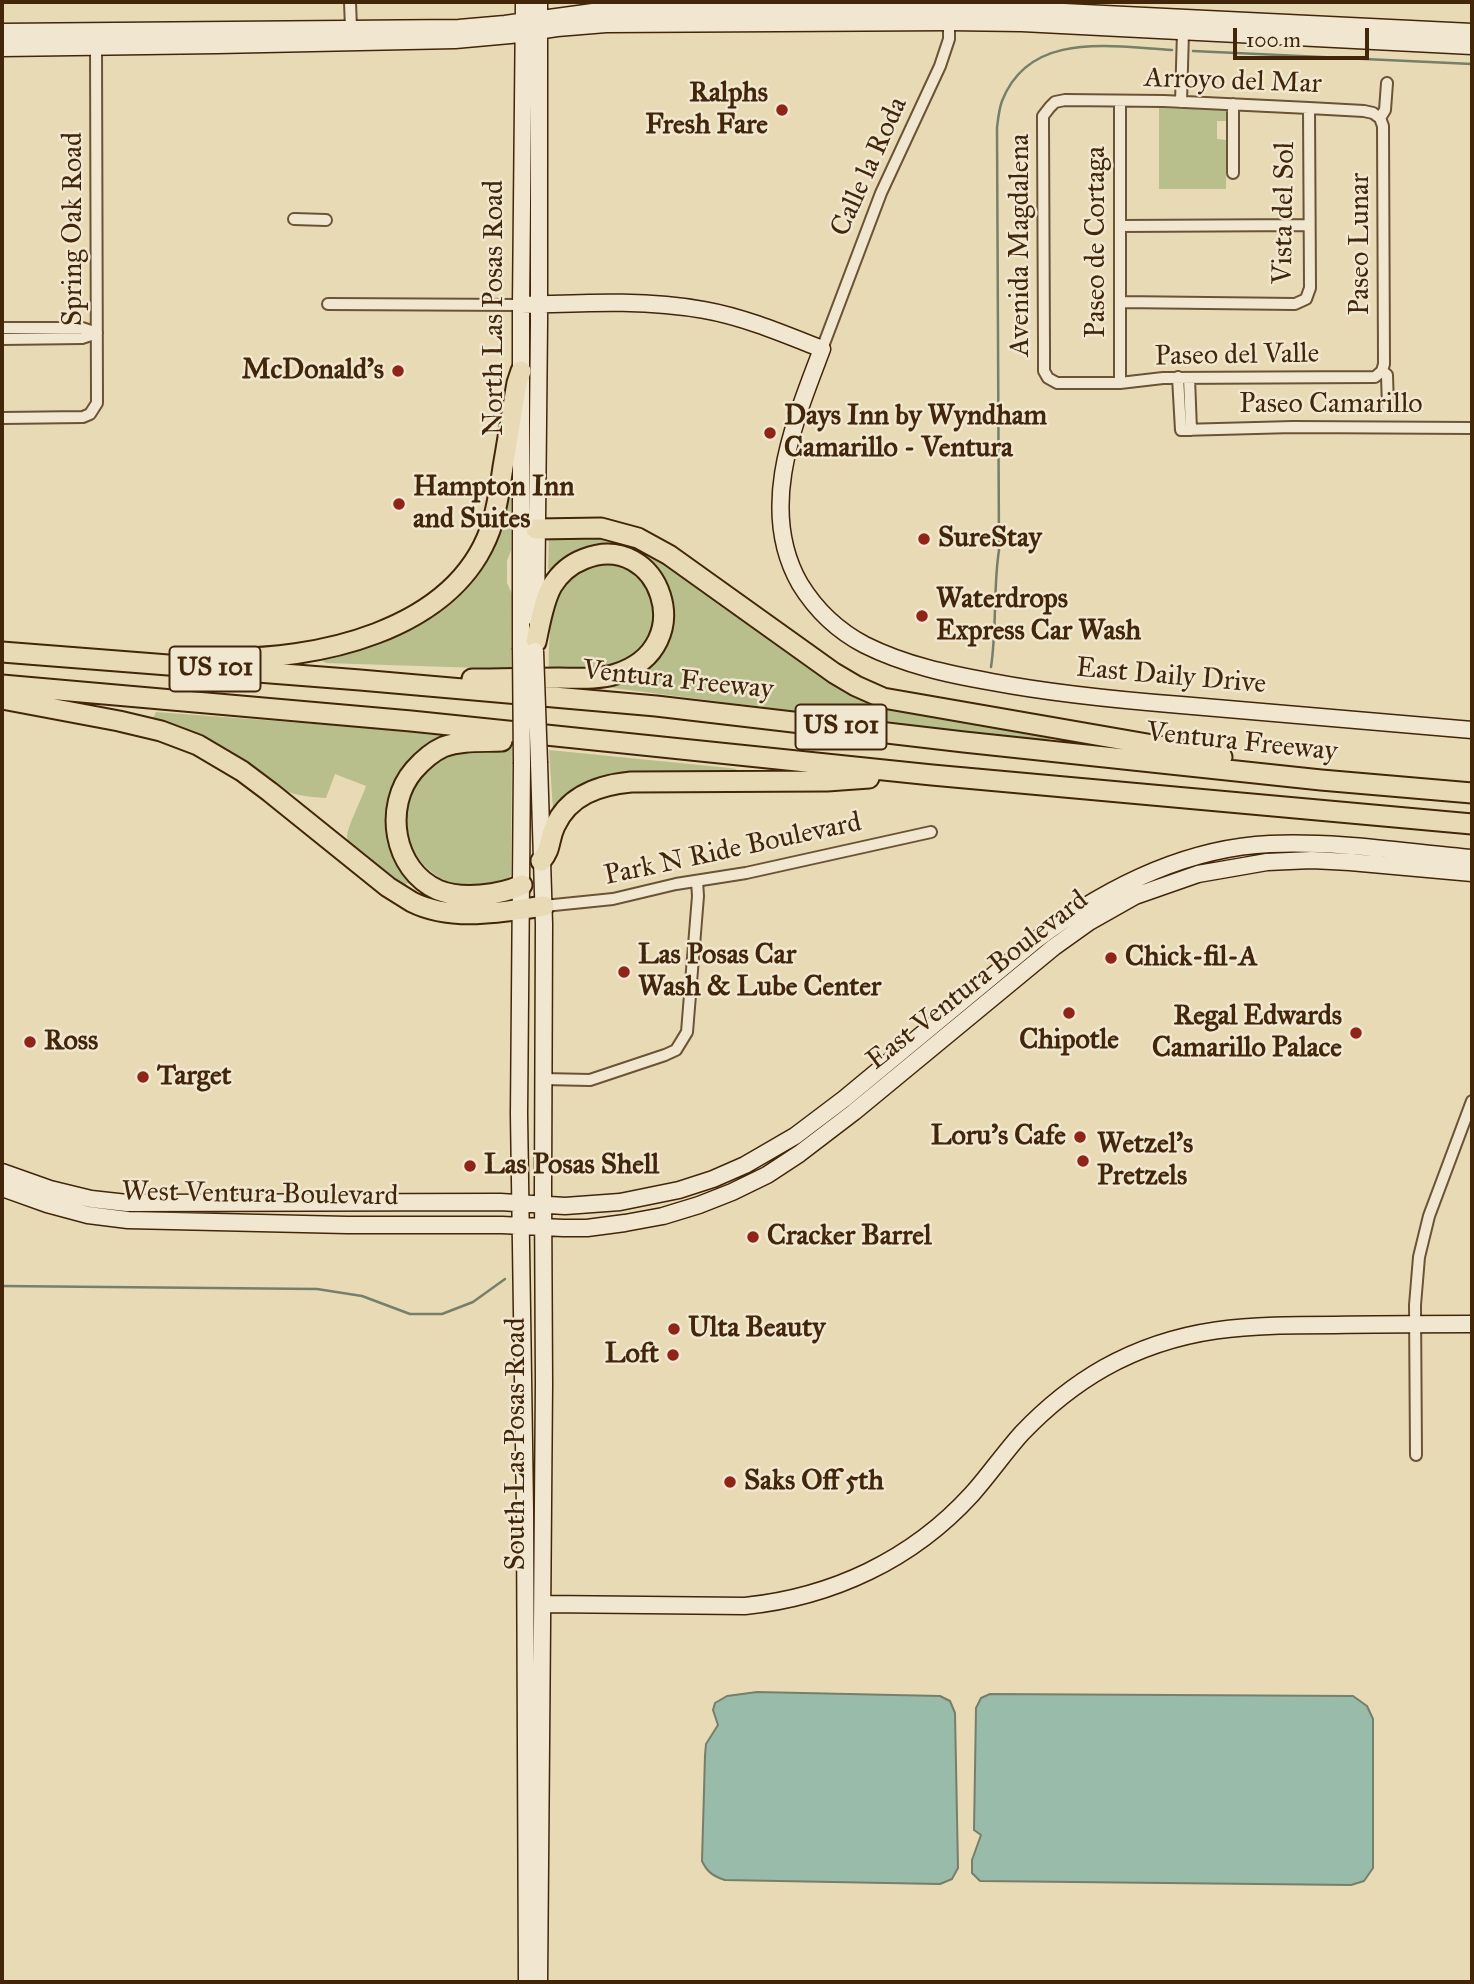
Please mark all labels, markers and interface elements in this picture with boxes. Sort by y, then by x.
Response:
scale bar [1236,14,1372,58]
text: 100 m [1246,27,1301,53]
street label: Arroyo del Mar [1144,62,1322,102]
place label: Ralphs Fresh Fare [645,77,768,143]
street label: Calle la Roda [824,92,916,242]
marker: Ralphs Fresh Fare [774,102,790,118]
street label: Spring Oak Road [57,132,91,326]
street label: Avenida Magdalena [1004,134,1038,356]
street label: Vista del Sol [1267,142,1303,284]
street label: Paseo de Cortaga [1080,146,1114,338]
street label: Paseo Lunar [1344,173,1378,315]
street label: North Las Posas Road [478,180,512,436]
street label: Paseo del Valle [1154,338,1320,374]
place label: McDonald's [242,354,384,388]
marker: McDonald's [390,363,406,379]
street label: Paseo Camarillo [1239,388,1423,422]
place label: Days Inn by Wyndham Camarillo - Ventura [784,400,1047,466]
marker: Days Inn by Wyndham Camarillo - Ventura [762,425,778,441]
place label: Hampton Inn and Suites [413,471,574,537]
marker: Hampton Inn and Suites [391,496,407,512]
place label: SureStay [938,522,1042,556]
marker: SureStay [916,531,932,547]
place label: Waterdrops Express Car Wash [936,583,1141,649]
marker: Waterdrops Express Car Wash [914,608,930,624]
road number: US 101 [170,646,260,692]
street label: East Daily Drive [1075,652,1267,702]
street label: Ventura Freeway [581,654,775,708]
road number: US 101 [796,705,886,750]
street label: Ventura Freeway [1145,716,1339,770]
street label: Park N Ride Boulevard [601,806,865,894]
street label: East Ventura Boulevard [861,884,1095,1078]
place label: Las Posas Car Wash & Lube Center [638,939,881,1005]
place label: Chick-fil-A [1125,941,1258,975]
marker: Chick-fil-A [1103,950,1119,966]
marker: Las Posas Car Wash & Lube Center [616,964,632,980]
place label: Regal Edwards Camarillo Palace [1152,1000,1342,1066]
marker: Chipotle [1061,1005,1077,1021]
place label: Chipotle [1019,1024,1119,1058]
place label: Ross [44,1025,98,1059]
marker: Regal Edwards Camarillo Palace [1348,1025,1364,1041]
marker: Ross [22,1034,38,1050]
place label: Target [157,1060,231,1094]
marker: Target [135,1069,151,1085]
place label: Loru's Cafe [931,1120,1066,1154]
place label: Wetzel's Pretzels [1097,1128,1193,1194]
marker: Loru's Cafe [1072,1129,1088,1145]
place label: Las Posas Shell [484,1149,659,1183]
marker: Wetzel's Pretzels [1075,1153,1091,1169]
marker: Las Posas Shell [462,1158,478,1174]
street label: West Ventura Boulevard [121,1176,399,1214]
place label: Cracker Barrel [767,1220,932,1254]
marker: Cracker Barrel [745,1229,761,1245]
place label: Ulta Beauty [688,1312,825,1346]
street label: South Las Posas Road [500,1317,534,1571]
marker: Ulta Beauty [666,1321,682,1337]
place label: Loft [605,1338,659,1372]
marker: Loft [665,1347,681,1363]
place label: Saks Off 5th [744,1465,884,1499]
marker: Saks Off 5th [722,1474,738,1490]

